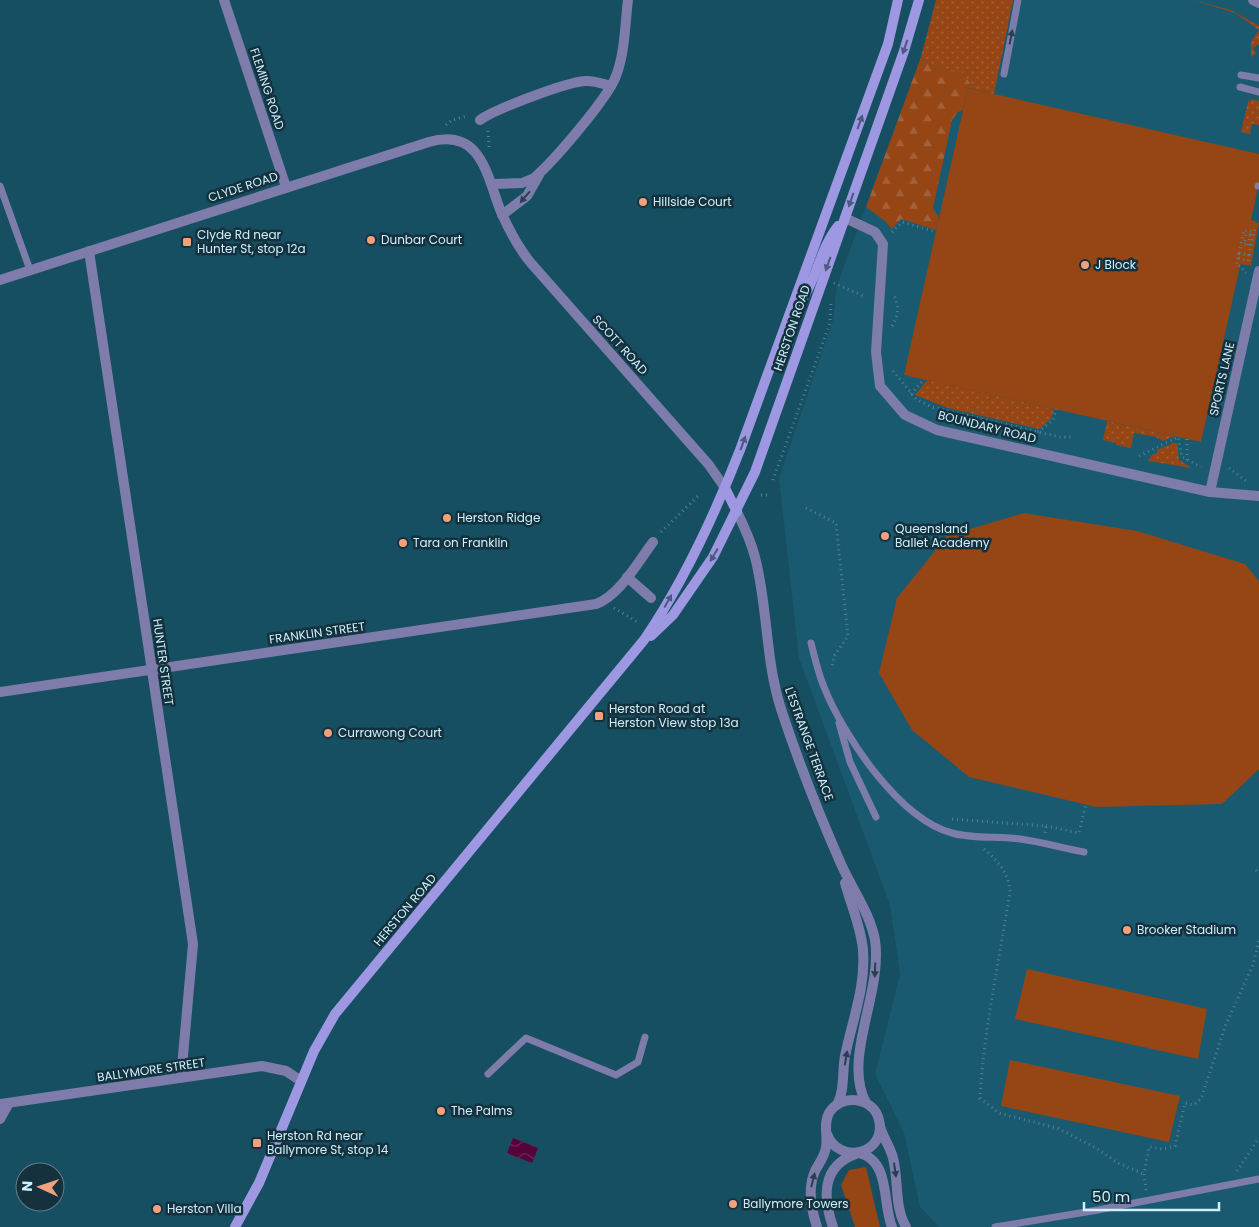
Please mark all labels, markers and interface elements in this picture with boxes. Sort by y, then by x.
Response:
one-way arrow [1008,29,1016,45]
one-way arrow [901,39,908,54]
street label: FLEMING ROAD [246,46,289,132]
one-way arrow [857,115,864,130]
street label: CLYDE ROAD [206,167,280,206]
one-way arrow [519,190,531,202]
place label: Hillside Court [653,193,732,210]
one-way arrow [847,193,855,208]
marker: Hillside Court [637,196,649,208]
place label: Clyde Rd near Hunter St, stop 12a [197,226,306,257]
place label: Dunbar Court [381,231,462,248]
marker: Dunbar Court [365,234,377,246]
marker: Clyde Rd near Hunter St, stop 12a [181,236,193,248]
place label: J Block [1095,256,1137,273]
one-way arrow [824,257,831,272]
marker: J Block [1079,259,1091,271]
street label: HERSTON ROAD [769,283,814,373]
street label: SCOTT ROAD [589,311,652,378]
street label: SPORTS LANE [1205,340,1238,417]
street label: BOUNDARY ROAD [936,406,1038,447]
one-way arrow [740,435,747,450]
place label: Herston Ridge [457,509,540,526]
marker: Herston Ridge [441,512,453,524]
place label: Queensland Ballet Academy [895,520,990,551]
marker: Queensland Ballet Academy [879,530,891,542]
place label: Tara on Franklin [413,534,508,551]
marker: Tara on Franklin [397,537,409,549]
one-way arrow [710,548,719,561]
one-way arrow [664,594,673,607]
street label: HUNTER STREET [149,617,178,707]
street label: FRANKLIN STREET [268,617,366,648]
street label: L'ESTRANGE TERRACE [781,685,838,803]
place label: Herston Road at Herston View stop 13a [609,700,739,731]
marker: Herston Road at Herston View stop 13a [593,710,605,722]
place label: Currawong Court [338,724,442,741]
marker: Currawong Court [322,727,334,739]
street label: HERSTON ROAD [369,870,440,949]
place label: Brooker Stadium [1137,921,1236,938]
marker: Brooker Stadium [1121,924,1133,936]
one-way arrow [871,962,879,978]
one-way arrow [842,1049,850,1065]
street label: BALLYMORE STREET [96,1053,207,1085]
place label: The Palms [451,1102,512,1119]
marker: The Palms [435,1105,447,1117]
place label: Herston Rd near Ballymore St, stop 14 [267,1127,389,1158]
marker: Herston Rd near Ballymore St, stop 14 [251,1137,263,1149]
north arrow [15,1162,65,1212]
one-way arrow [891,1163,899,1179]
one-way arrow [809,1172,817,1187]
scale bar [1084,1180,1219,1212]
text: N [17,1181,37,1192]
text: 50 m [1092,1186,1130,1207]
place label: Ballymore Towers [743,1195,848,1212]
marker: Ballymore Towers [727,1198,739,1210]
place label: Herston Villa [167,1200,242,1217]
marker: Herston Villa [151,1203,163,1215]

